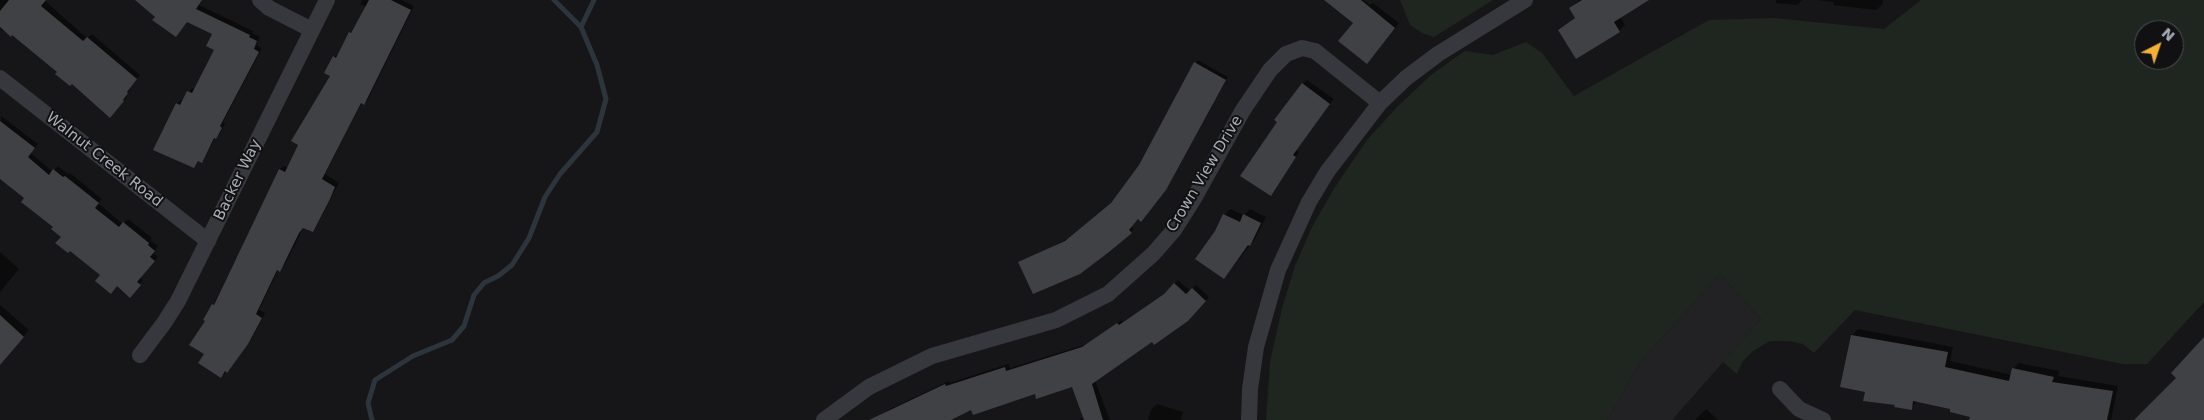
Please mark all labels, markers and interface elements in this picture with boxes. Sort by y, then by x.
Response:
north arrow [2134,20,2184,70]
text: N [2159,25,2178,44]
street label: Walnut Creek Road [42,109,166,211]
street label: Crown View Drive [1163,113,1247,235]
street label: Backer Way [211,137,265,223]

